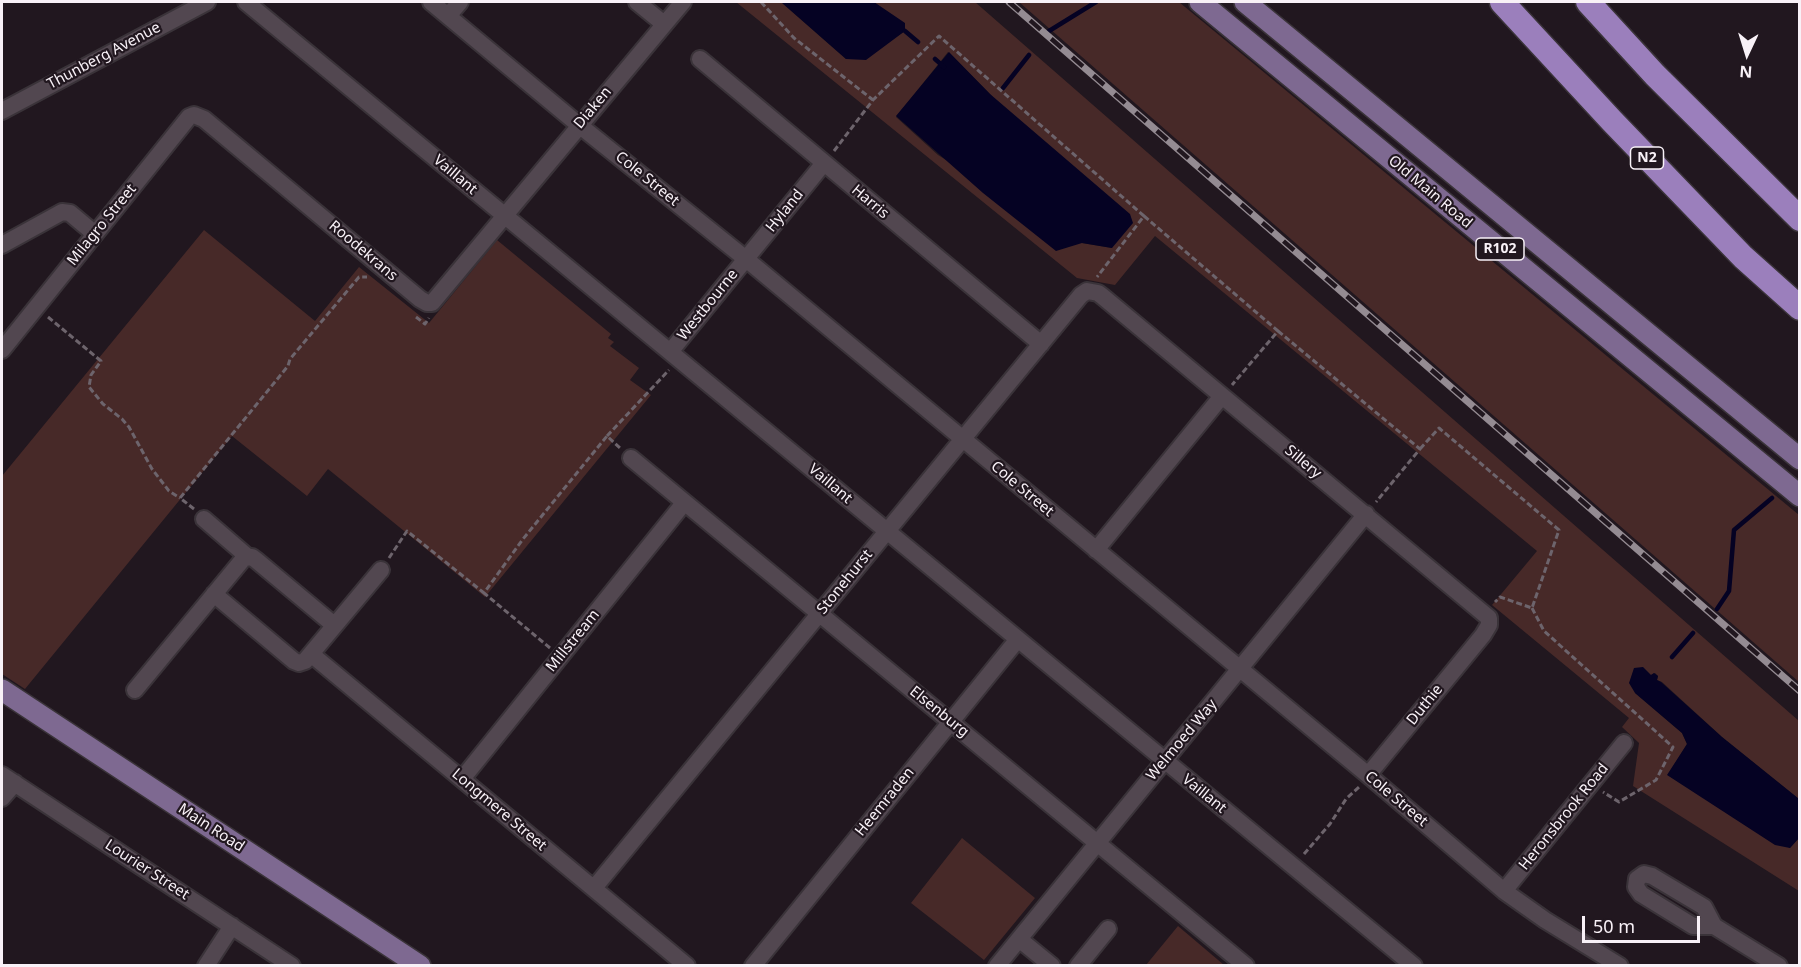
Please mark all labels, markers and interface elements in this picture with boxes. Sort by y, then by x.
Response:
street label: Thunberg Avenue [44,19,164,93]
north arrow [1717,24,1777,84]
text: N [1738,61,1753,83]
street label: Diaken [570,83,616,133]
road number: N2 [1630,147,1664,169]
street label: Cole Street [612,148,682,210]
street label: Vaillant [429,151,481,199]
street label: Old Main Road [1384,152,1476,232]
street label: Milagro Street [64,181,140,269]
street label: Harris [848,181,892,223]
street label: Hyland [762,186,808,236]
street label: Roodekrans [325,217,401,285]
road number: R102 [1476,238,1524,260]
street label: Westbourne [674,266,742,344]
street label: Sillery [1281,442,1325,482]
street label: Cole Street [987,457,1057,521]
street label: Vaillant [804,460,856,508]
street label: Stonehurst [814,546,876,618]
street label: Millstream [543,606,603,676]
street label: Duthie [1403,681,1447,729]
street label: Elsenburg [906,683,972,741]
street label: Welmoed Way [1143,696,1221,784]
street label: Heronsbrook Road [1515,760,1613,874]
street label: Heemraden [852,764,918,840]
street label: Longmere Street [448,765,550,855]
street label: Cole Street [1361,767,1431,831]
street label: Vaillant [1178,771,1230,817]
street label: Main Road [175,800,247,856]
street label: Lourier Street [102,836,192,904]
scale bar [1585,904,1704,942]
text: 50 m [1593,914,1635,938]

